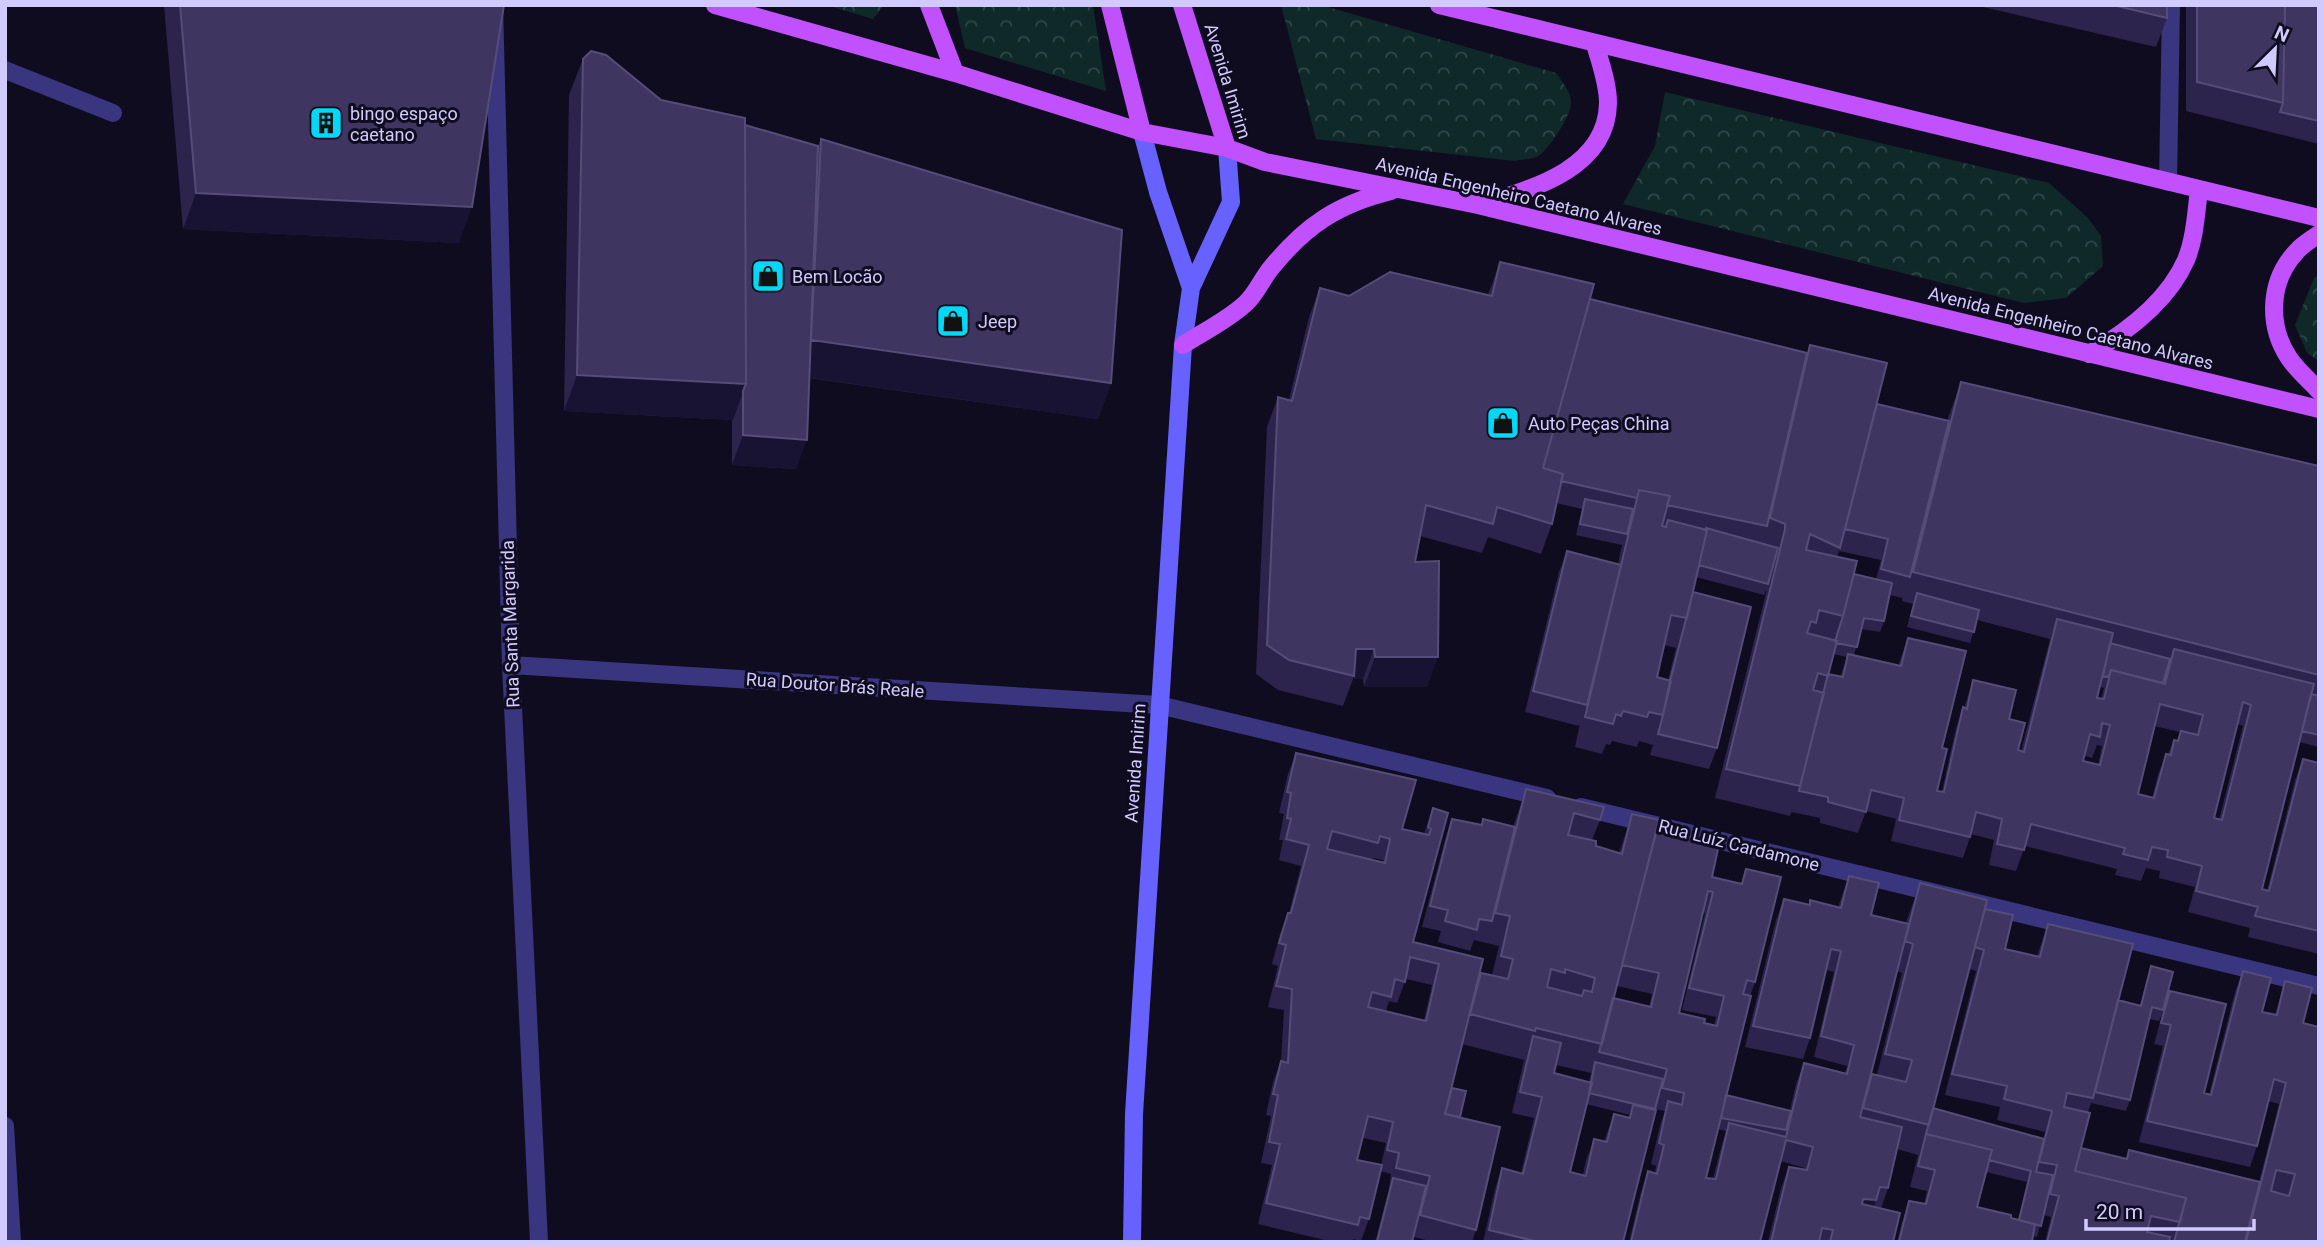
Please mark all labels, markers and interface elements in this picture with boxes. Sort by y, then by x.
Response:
north arrow [2240,14,2310,84]
street label: Avenida Imirim [1200,21,1256,141]
text: N [2271,21,2293,47]
place label: bingo espaço caetano [350,103,458,145]
building icon: bingo espaço caetano [307,104,345,142]
street label: Avenida Engenheiro Caetano Alvares [1374,153,1664,239]
shop icon: Bem Locão [749,257,787,295]
place label: Bem Locão [792,266,882,287]
street label: Avenida Engenheiro Caetano Alvares [1926,282,2216,374]
shop icon: Jeep [934,302,972,340]
place label: Jeep [978,311,1017,332]
shop icon: Auto Peças China [1484,404,1522,442]
place label: Auto Peças China [1528,413,1670,434]
street label: Rua Santa Margarida [497,540,523,708]
street label: Rua Doutor Brás Reale [745,668,925,702]
street label: Avenida Imirim [1120,703,1150,823]
street label: Rua Luíz Cardamone [1656,815,1822,875]
scale bar [2086,1188,2254,1232]
text: 20 m [2096,1200,2143,1224]

